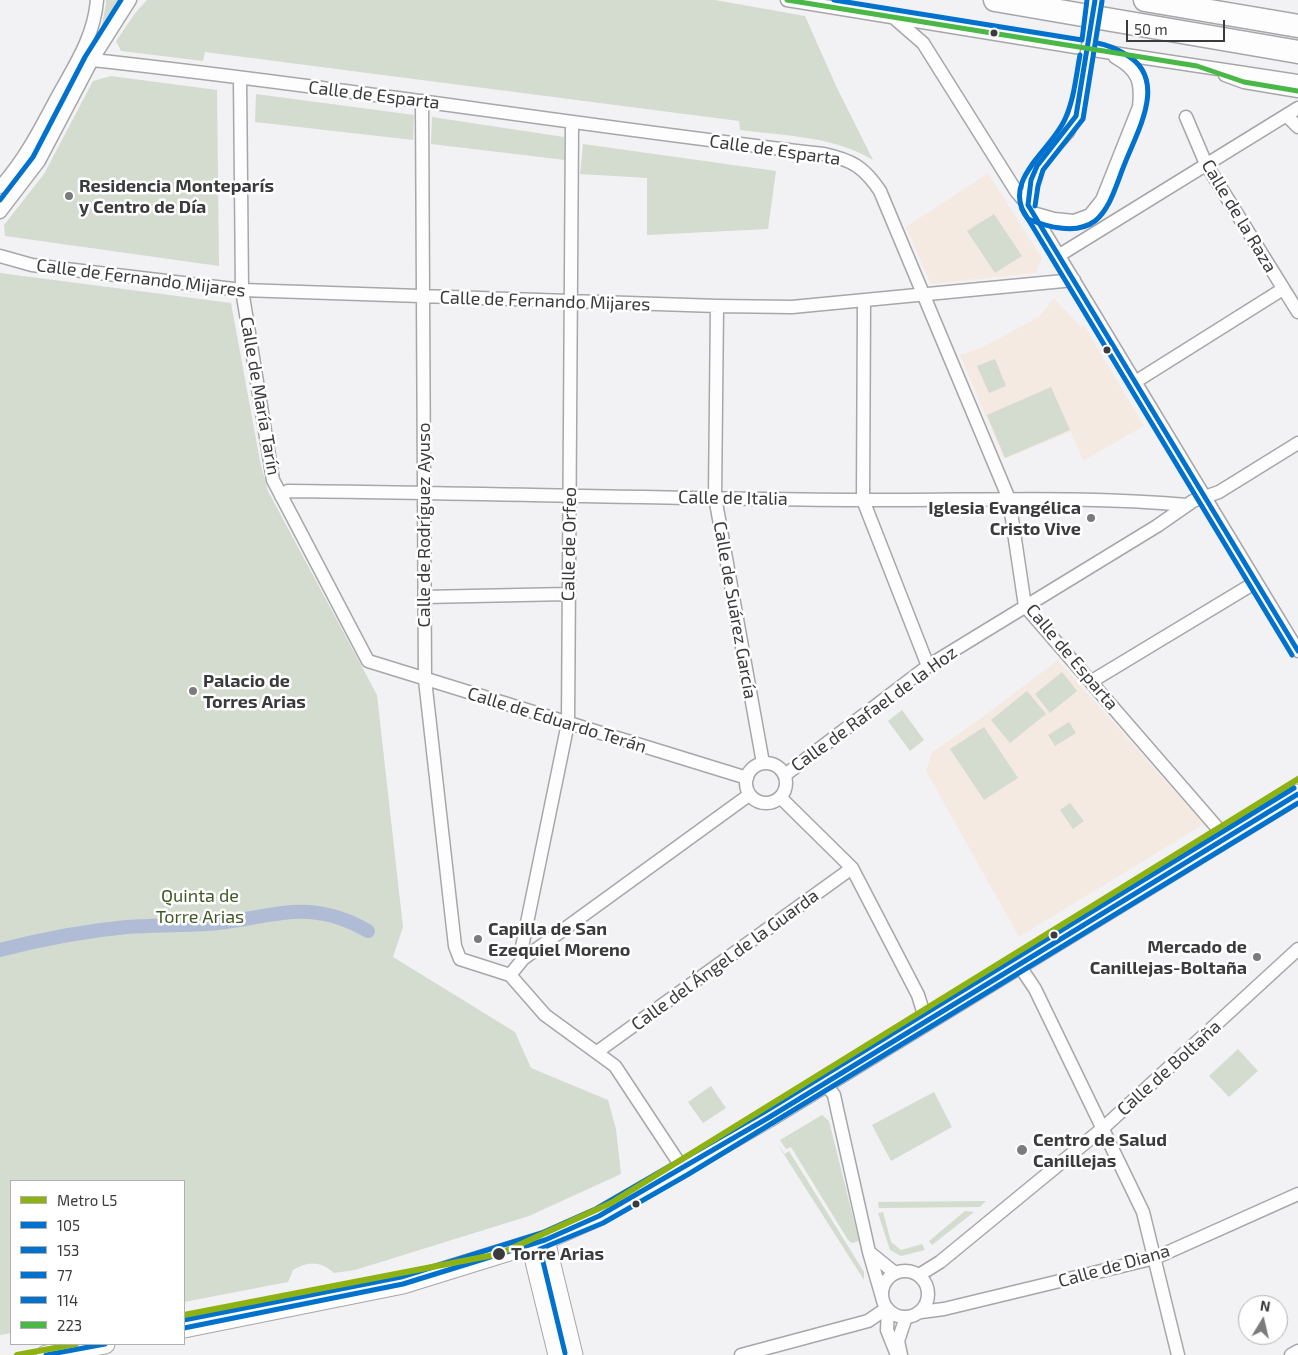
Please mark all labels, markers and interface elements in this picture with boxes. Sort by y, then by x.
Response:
scale bar [1128,10,1227,42]
text: 50 m [1134,20,1168,38]
unlabelled marker [989,28,999,38]
street label: Calle de Esparta [307,76,441,114]
street label: Calle de Esparta [708,130,842,170]
street label: Calle de la Raza [1197,156,1281,276]
place label: Residencia Monteparís y Centro de Día [79,175,274,218]
marker: Residencia Monteparís y Centro de Día [63,190,75,202]
street label: Calle de Fernando Mijares [35,254,247,302]
street label: Calle de Fernando Mijares [439,287,651,315]
street label: Calle de María Tarín [235,315,285,477]
unlabelled marker [1102,345,1112,355]
street label: Calle de Rodríguez Ayuso [413,423,435,627]
street label: Calle de Italia [678,486,788,510]
street label: Calle de Orfeo [557,487,581,601]
place label: Iglesia Evangélica Cristo Vive [928,497,1081,540]
marker: Iglesia Evangélica Cristo Vive [1085,512,1097,524]
street label: Calle de Suárez García [709,520,761,700]
street label: Calle de Esparta [1021,599,1123,715]
street label: Calle de Rafael de la Hoz [787,642,961,776]
place label: Palacio de Torres Arias [203,670,306,712]
street label: Calle de Eduardo Terán [465,682,649,758]
marker: Palacio de Torres Arias [187,685,199,697]
park label: Quinta de Torre Arias [156,885,244,928]
street label: Calle del Ángel de la Guarda [627,885,823,1035]
place label: Capilla de San Ezequiel Moreno [488,918,630,961]
unlabelled marker [1049,930,1059,940]
marker: Capilla de San Ezequiel Moreno [472,933,484,945]
place label: Mercado de Canillejas-Boltaña [1090,936,1247,979]
marker: Mercado de Canillejas-Boltaña [1251,951,1263,963]
street label: Calle de Boltaña [1113,1016,1225,1120]
place label: Centro de Salud Canillejas [1033,1129,1167,1172]
marker: Centro de Salud Canillejas [1015,1143,1029,1157]
legend [10,1180,185,1345]
text: Metro L5 [57,1191,117,1209]
unlabelled marker [631,1199,641,1209]
text: 105 [57,1216,80,1234]
street label: Calle de Diana [1056,1240,1172,1292]
text: 153 [57,1241,79,1259]
place label: Torre Arias [511,1243,604,1265]
marker: Torre Arias [491,1246,507,1262]
text: 77 [57,1266,72,1284]
text: 114 [57,1291,78,1309]
north arrow [1238,1295,1288,1345]
text: N [1259,1296,1272,1315]
text: 223 [57,1316,82,1334]

